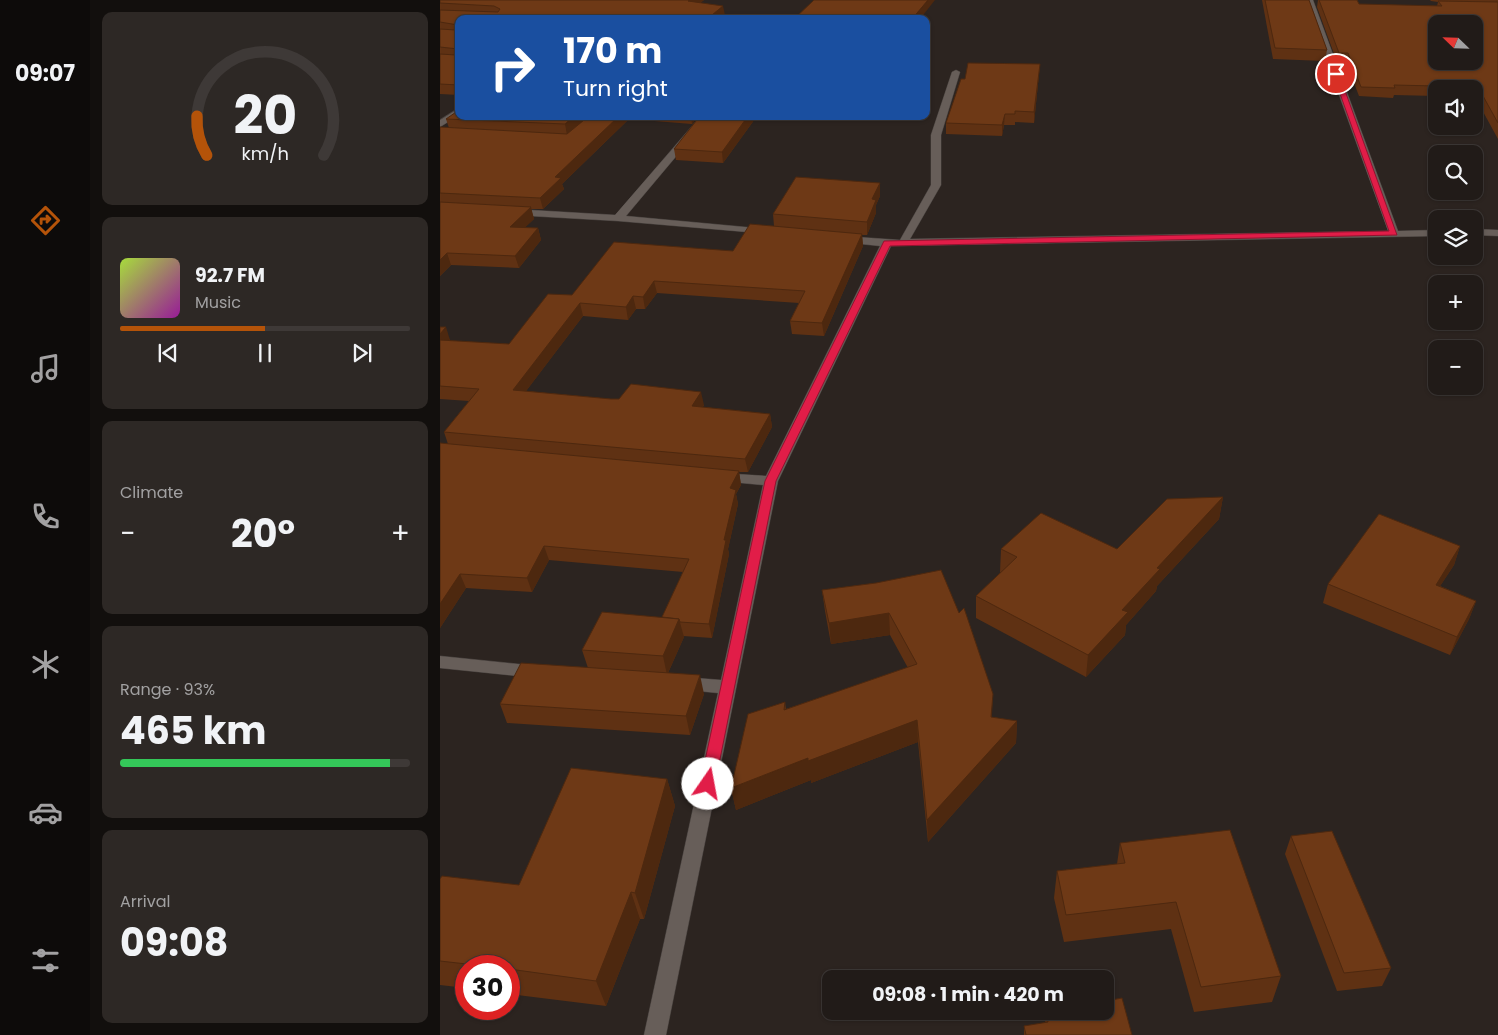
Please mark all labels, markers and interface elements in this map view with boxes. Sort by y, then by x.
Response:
north arrow [1428,15,1482,70]
map controls [1428,15,1483,395]
text: 170 m [563,26,662,75]
icon: right [480,35,545,100]
pin [1315,53,1357,95]
text: 09:07 [15,58,75,89]
icon: arrive [1322,60,1350,88]
text: Turn right [563,73,668,104]
text: 20 [233,79,297,152]
button: sound [1428,80,1483,135]
text: km/h [241,141,289,166]
button: search [1428,145,1483,200]
icon: directions [28,203,63,238]
button: layers [1428,210,1483,265]
text: 92.7 FM [195,262,265,289]
button: + [1428,275,1483,330]
text: Music [195,291,241,314]
icon: previous [154,339,182,367]
icon: pause [251,339,279,367]
icon: next [348,339,376,367]
button: − [1428,340,1483,395]
icon: music [28,351,63,386]
text: Climate [120,481,183,504]
icon: phone [28,499,63,534]
text: 20° [231,507,295,560]
text: − [120,514,135,553]
text: + [391,514,410,553]
icon: climate [28,647,63,682]
text: Range · 93% [120,678,215,701]
text: 465 km [120,704,266,757]
position arrow [681,757,733,809]
icon: car [28,795,63,830]
text: Arrival [120,890,170,913]
text: 09:08 [120,916,228,969]
icon: filters [28,943,63,978]
speed limit sign: 30 [455,955,520,1020]
text: 09:08 · 1 min · 420 m [872,981,1064,1008]

